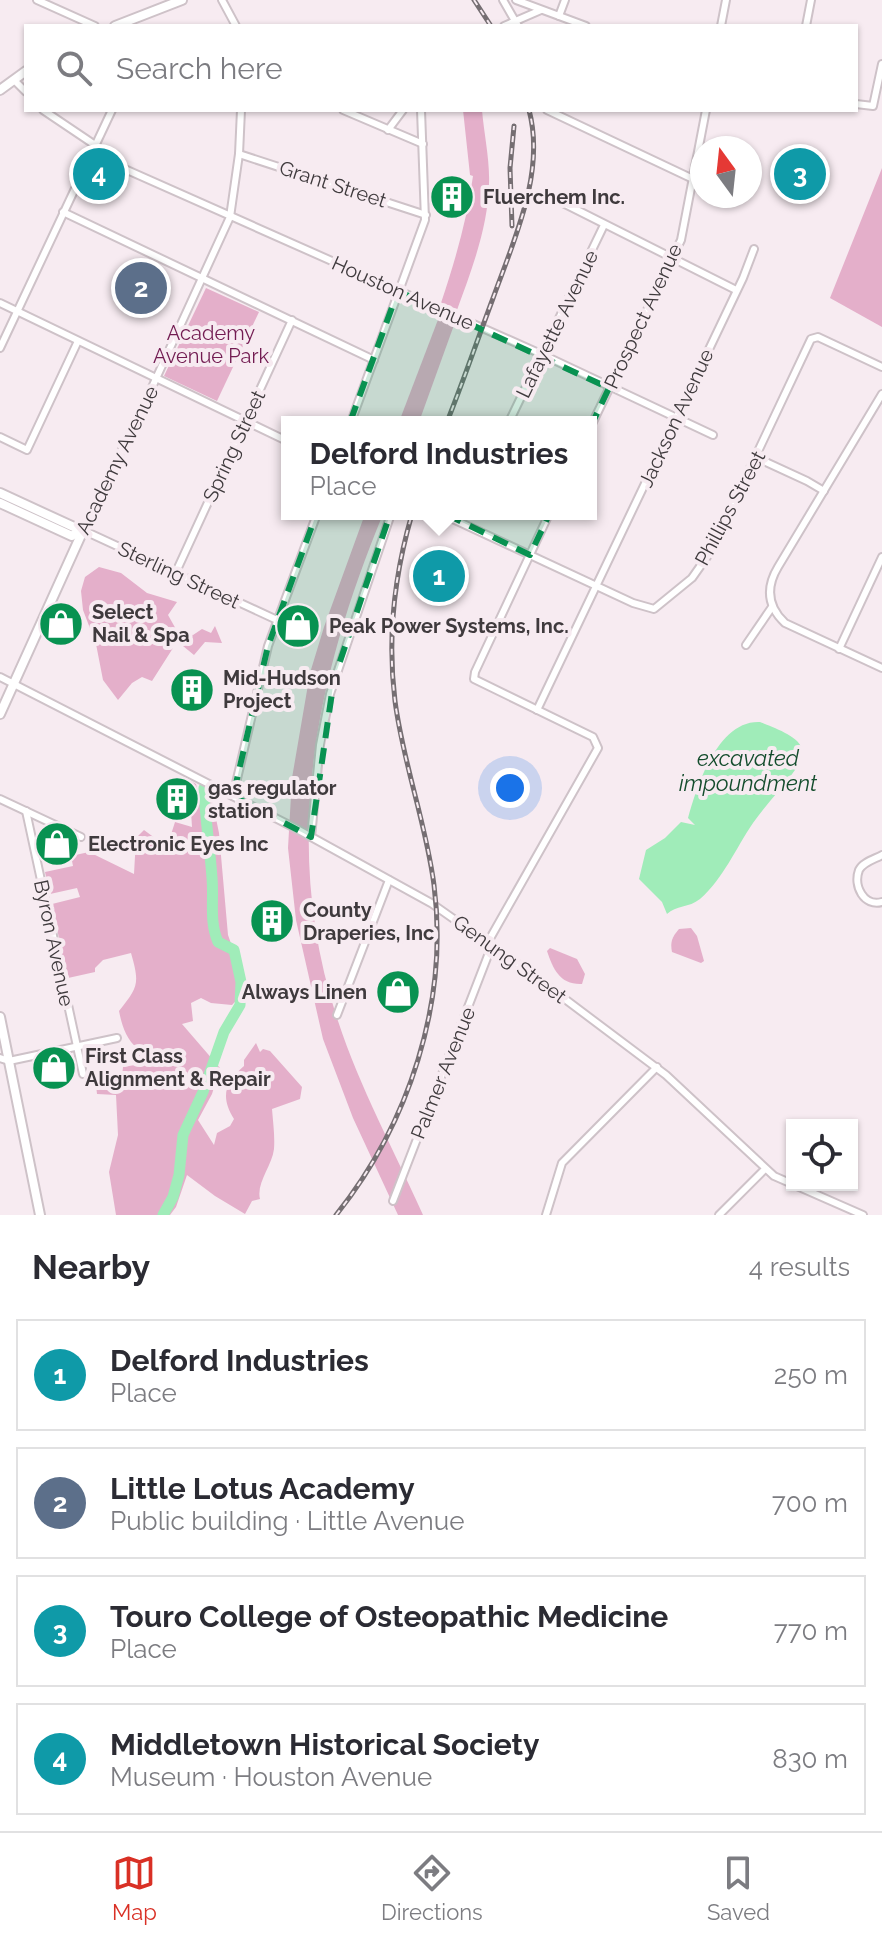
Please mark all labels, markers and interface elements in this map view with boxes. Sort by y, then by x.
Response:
search box [24,24,858,112]
icon: search [52,46,96,90]
text: Search here [116,51,283,86]
north arrow [690,136,762,208]
pin: 4 [73,144,125,204]
pin: 3 [774,144,826,204]
street label: Grant Street [277,155,390,213]
building icon: Fluerchem Inc. [428,173,476,221]
place label: Fluerchem Inc. [483,185,625,209]
street label: Prospect Avenue [599,239,687,392]
street label: Lafayette Avenue [511,246,603,402]
street label: Houston Avenue [328,251,478,335]
pin: 2 [115,258,167,318]
park label: Academy Avenue Park [153,321,269,368]
street label: Jackson Avenue [633,345,719,491]
street label: Academy Avenue [71,382,163,538]
street label: Spring Street [198,386,270,506]
popup [281,416,597,520]
text: Delford Industries [310,436,568,471]
street label: Phillips Street [690,446,770,569]
text: Place [310,471,376,501]
street label: Sterling Street [114,536,244,614]
pin: 1 [413,546,465,606]
shop icon: Select Nail & Spa [37,600,85,648]
place label: Select Nail & Spa [92,600,190,647]
shop icon: Peak Power Systems, Inc. [274,602,322,650]
place label: Peak Power Systems, Inc. [329,614,569,638]
building icon: Mid-Hudson Project [168,666,216,714]
place label: Mid-Hudson Project [223,666,341,713]
water label: excavated impoundment [679,745,818,796]
your location [490,768,530,808]
building icon: gas regulator station [153,775,201,823]
place label: gas regulator station [208,776,337,823]
shop icon: Electronic Eyes Inc [33,820,81,868]
place label: Electronic Eyes Inc [88,832,269,856]
street label: Byron Avenue [29,877,79,1009]
building icon: County Draperies, Inc [248,897,296,945]
place label: County Draperies, Inc [303,898,434,945]
street label: Genung Street [449,910,572,1008]
shop icon: Always Linen [374,968,422,1016]
place label: Always Linen [242,980,367,1004]
street label: Palmer Avenue [406,1003,480,1142]
shop icon: First Class Alignment & Repair [30,1044,78,1092]
place label: First Class Alignment & Repair [85,1044,271,1091]
map controls [786,1119,858,1191]
button: locate [786,1119,858,1191]
text: Nearby [32,1247,150,1287]
text: 4 results [749,1252,850,1282]
text: Delford Industries [110,1343,369,1378]
text: 1 [54,1360,66,1390]
text: 250 m [774,1360,848,1390]
text: Place [110,1378,177,1408]
text: Little Lotus Academy [110,1471,415,1506]
text: 2 [53,1488,67,1518]
text: 700 m [772,1488,848,1518]
text: Public building · Little Avenue [110,1506,464,1536]
text: Touro College of Osteopathic Medicine [110,1599,668,1634]
text: 3 [53,1616,67,1646]
text: 770 m [774,1616,848,1646]
text: Place [110,1634,177,1664]
text: Middletown Historical Society [110,1727,540,1762]
text: 4 [53,1744,67,1774]
text: 830 m [772,1744,848,1774]
text: Museum · Houston Avenue [110,1762,432,1792]
tab: Map [112,1851,157,1925]
tab: Directions [381,1851,483,1925]
tab: Saved [707,1851,770,1925]

